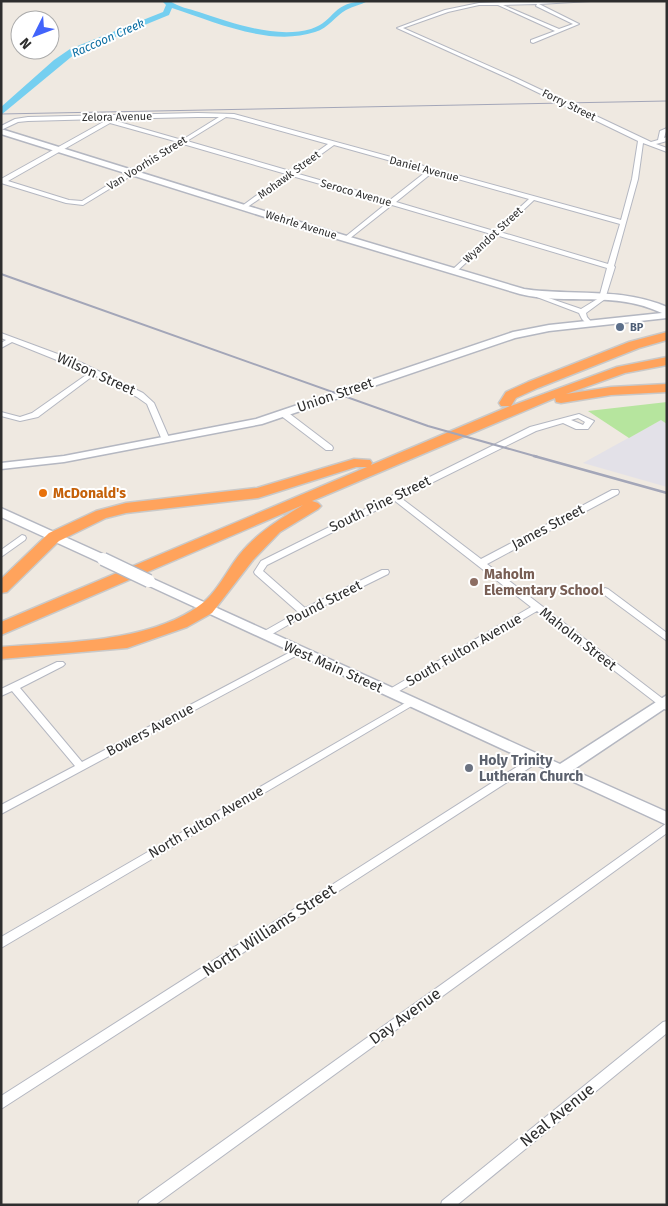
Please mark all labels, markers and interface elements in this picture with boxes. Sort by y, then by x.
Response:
north arrow [10,10,60,60]
water label: Raccoon Creek [69,16,147,60]
text: N [16,34,35,53]
street label: Forry Street [540,86,598,124]
street label: Zelora Avenue [82,110,152,124]
street label: Van Voorhis Street [105,133,189,193]
street label: Mohawk Street [255,148,323,202]
street label: Daniel Avenue [388,154,460,184]
street label: Seroco Avenue [319,177,393,209]
street label: Wyandot Street [461,204,525,266]
street label: Wehrle Avenue [264,208,338,242]
marker: BP [614,321,626,333]
place label: BP [630,321,644,334]
street label: Wilson Street [54,349,139,399]
street label: Union Street [295,374,376,416]
street label: South Pine Street [327,472,434,536]
place label: McDonald's [53,485,126,502]
marker: McDonald's [37,487,49,499]
street label: James Street [509,500,588,553]
place label: Maholm Elementary School [484,566,604,599]
street label: Pound Street [283,576,365,629]
marker: Maholm Elementary School [468,576,480,588]
street label: Maholm Street [536,604,620,675]
street label: South Fulton Avenue [403,610,525,690]
street label: West Main Street [281,638,386,697]
street label: Bowers Avenue [104,700,196,760]
place label: Holy Trinity Lutheran Church [479,752,583,785]
marker: Holy Trinity Lutheran Church [463,762,475,774]
street label: North Fulton Avenue [145,782,267,862]
street label: North Williams Street [199,880,339,980]
street label: Day Avenue [366,984,444,1048]
street label: Neal Avenue [516,1079,598,1151]

